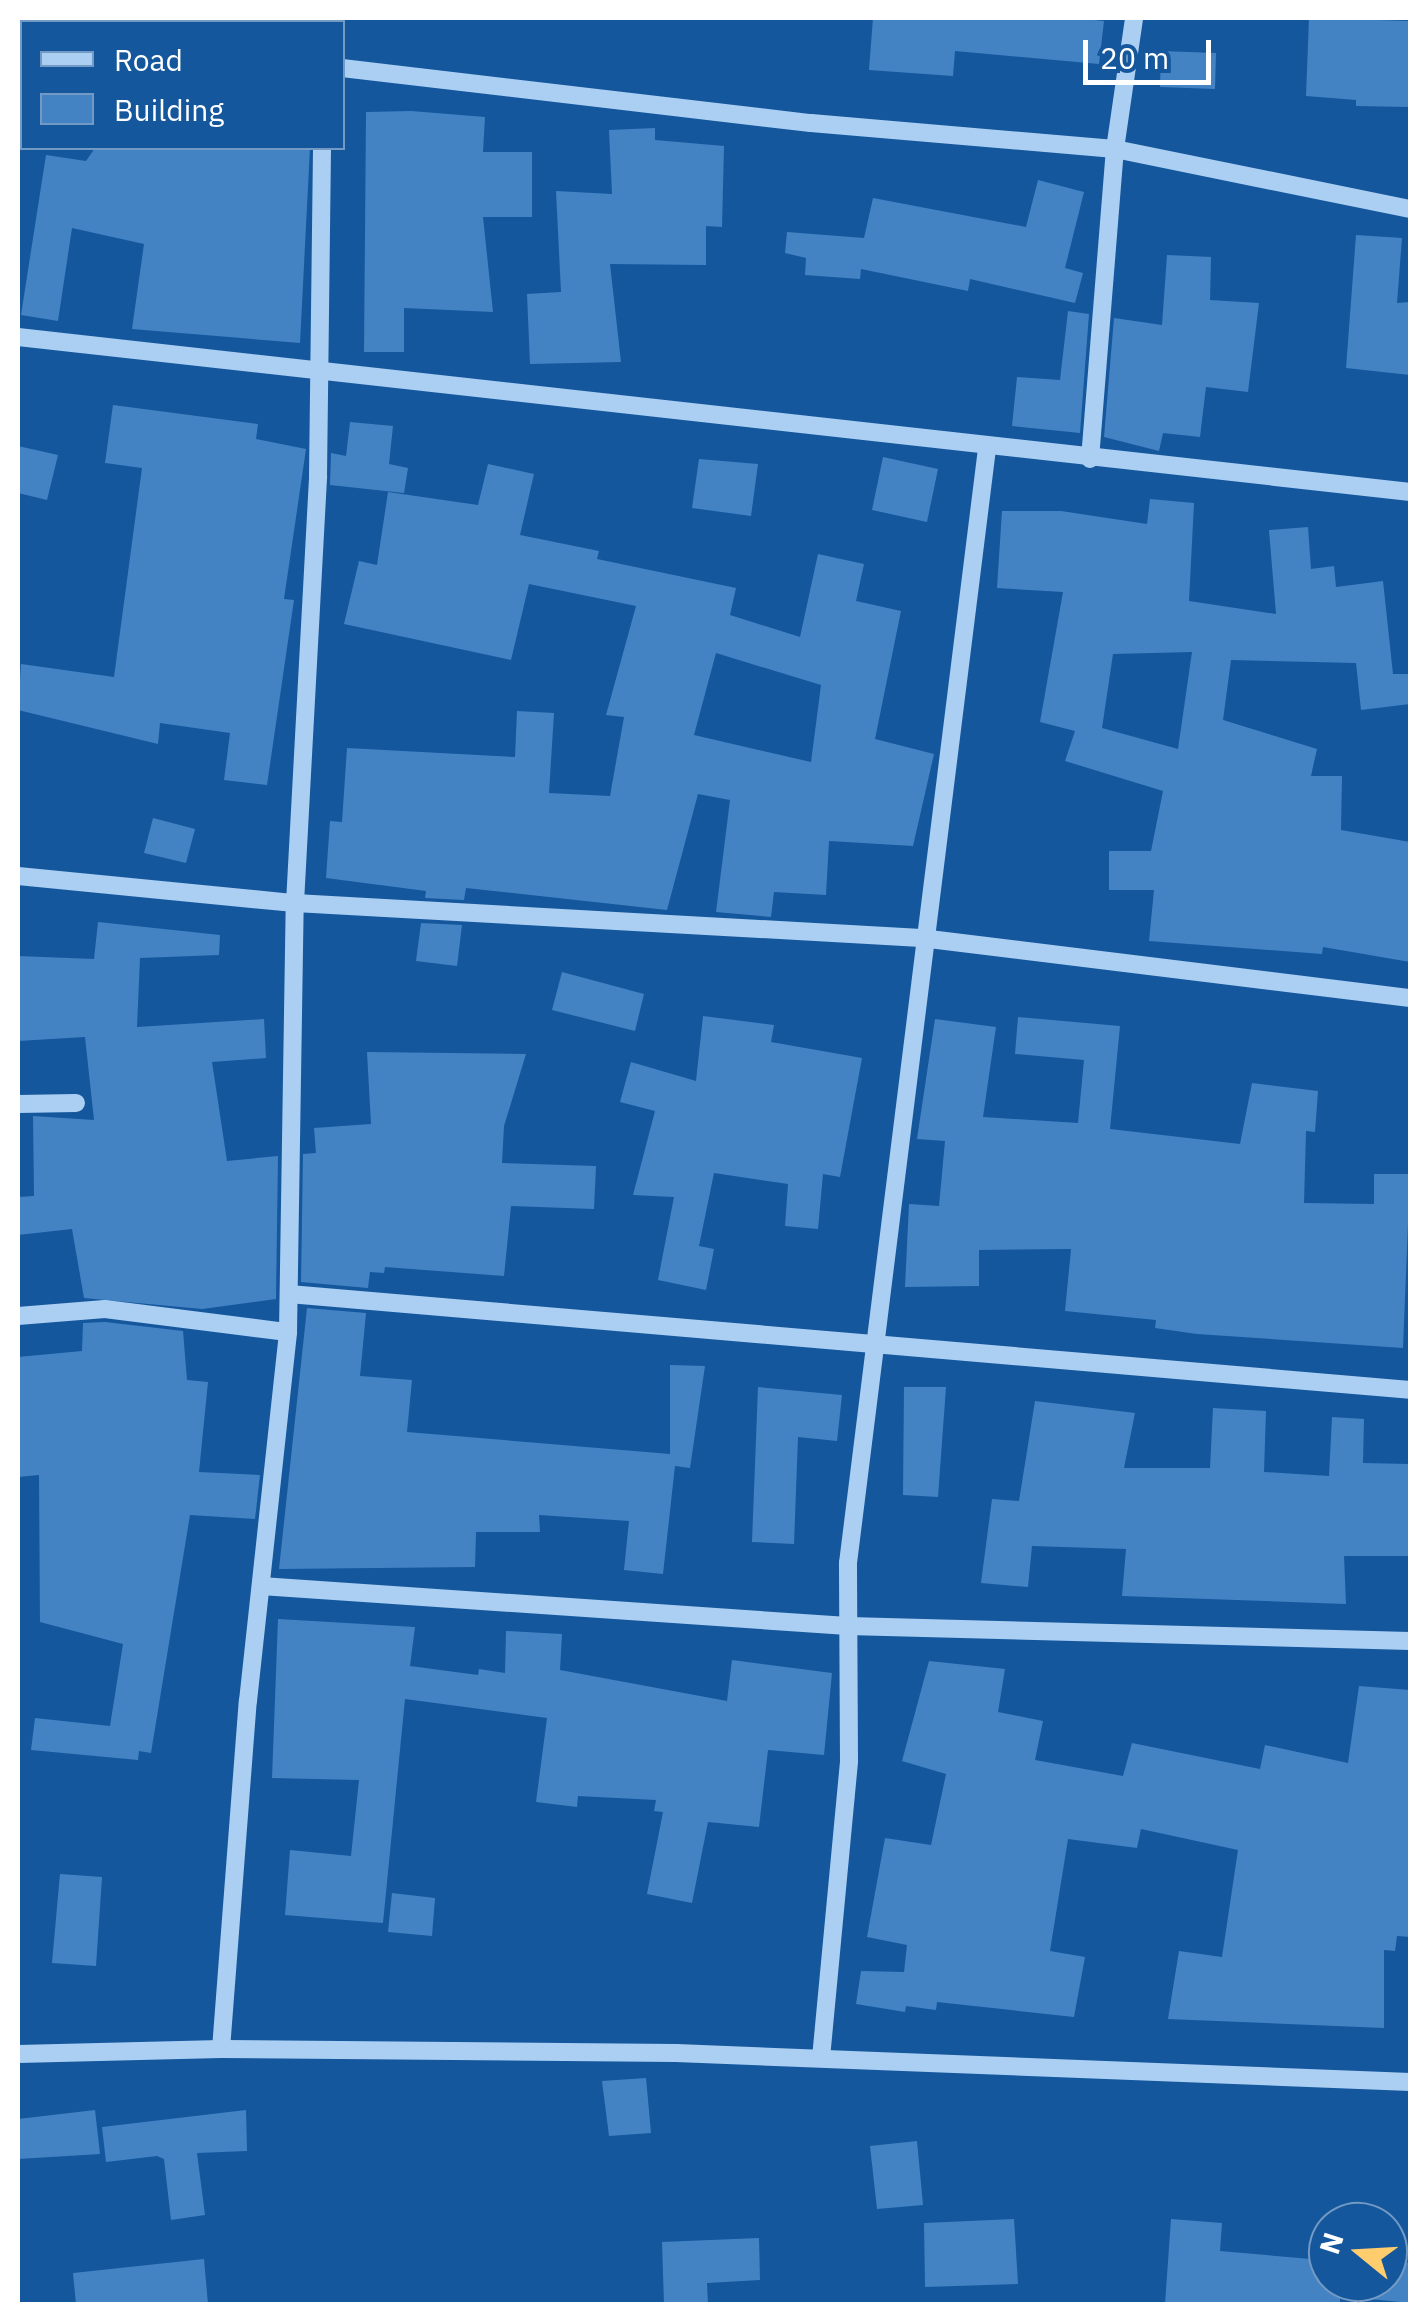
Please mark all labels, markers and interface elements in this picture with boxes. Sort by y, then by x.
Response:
legend [20,20,345,150]
scale bar [1088,20,1216,82]
text: 20 m [1100,38,1169,77]
text: Road [114,40,183,79]
text: Building [114,90,224,129]
north arrow [1308,2202,1408,2302]
text: N [1310,2228,1352,2259]

